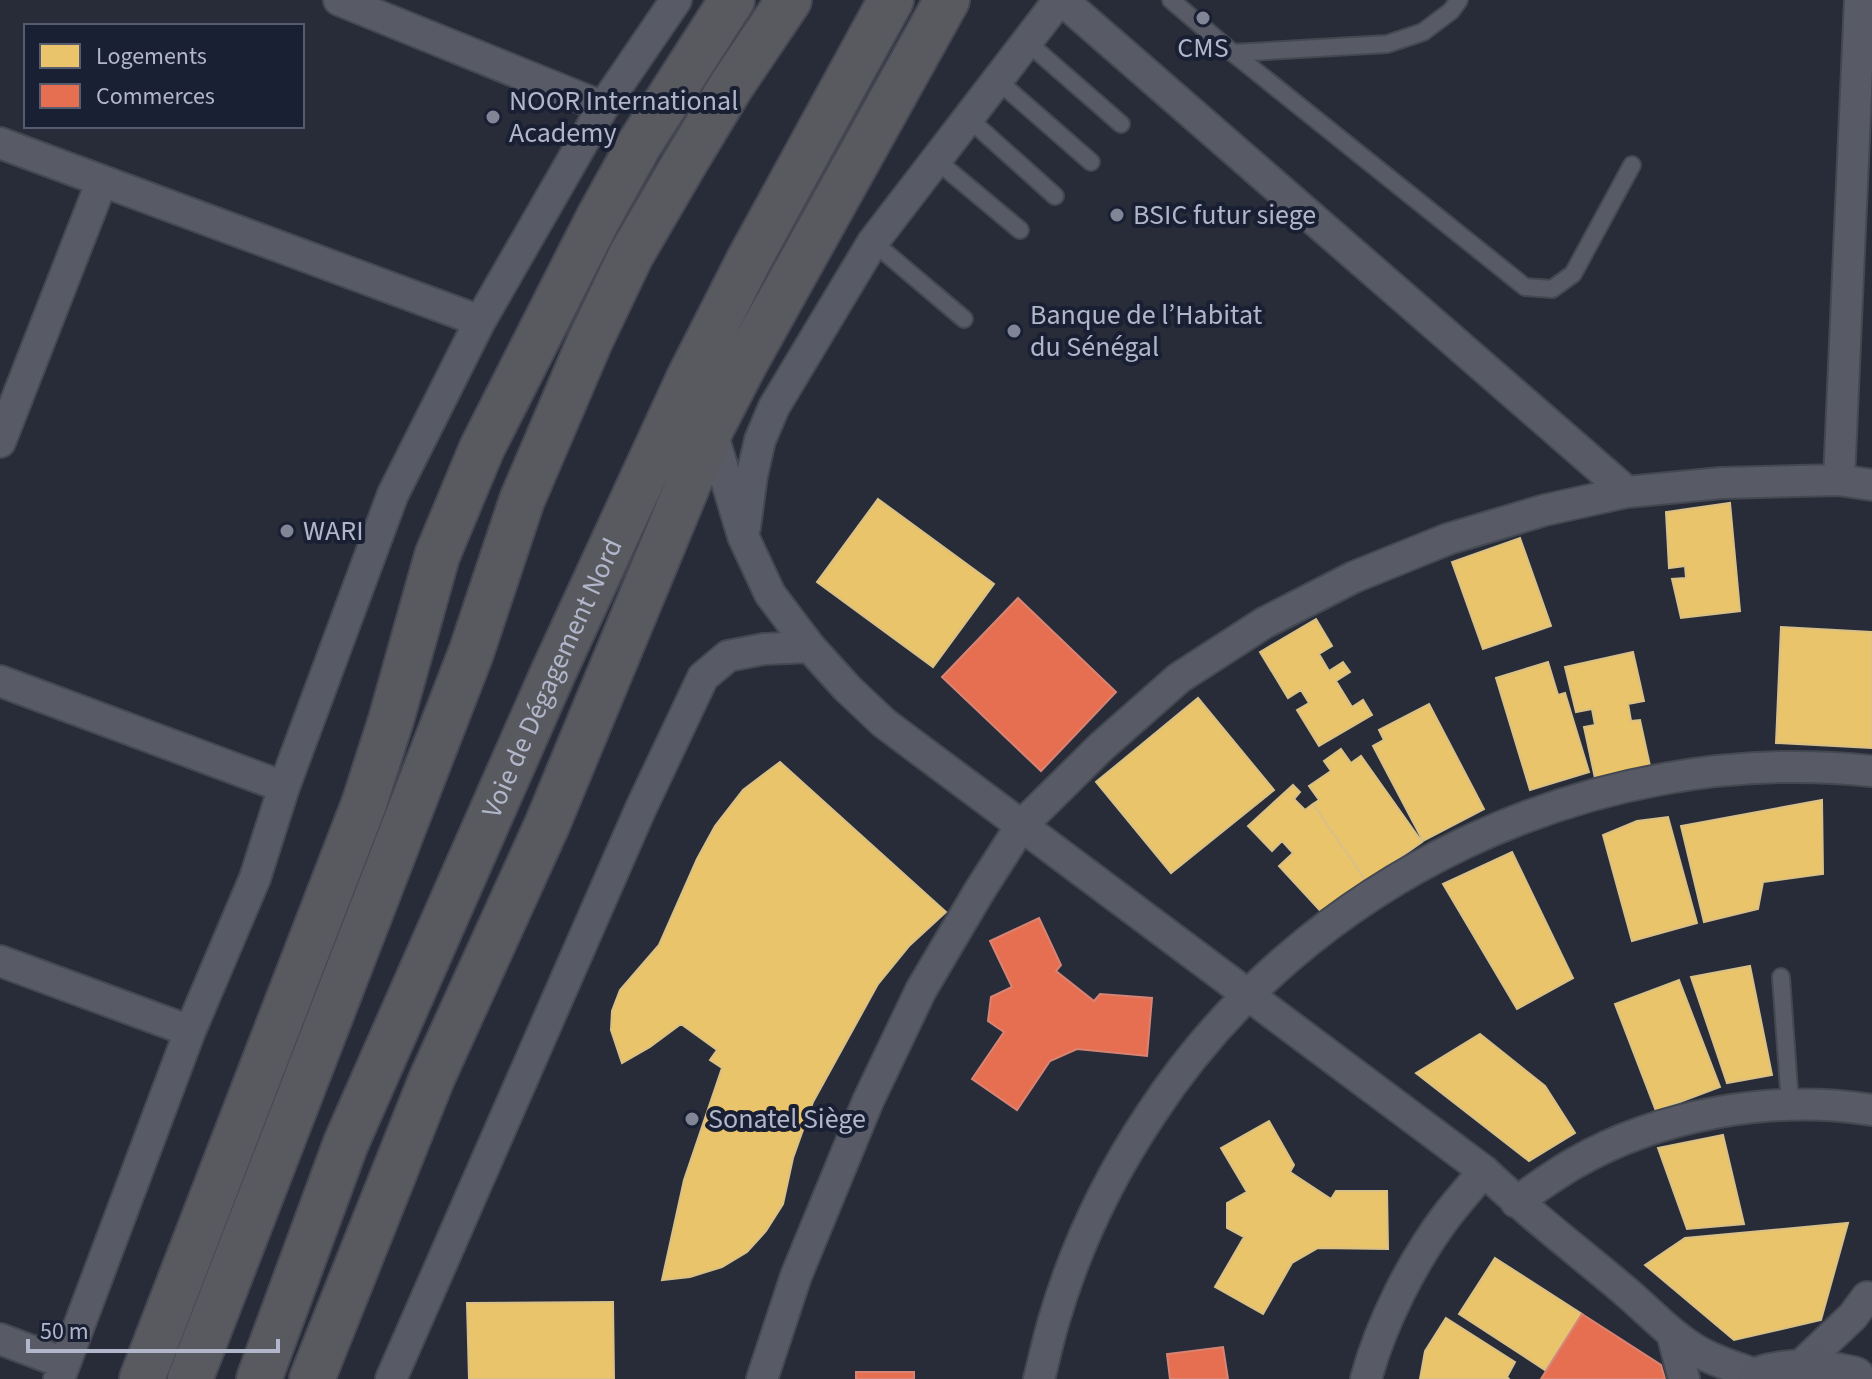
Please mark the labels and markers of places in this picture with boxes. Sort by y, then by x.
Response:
marker: CMS [1194,9,1212,27]
place label: CMS [1177,28,1229,68]
place label: NOOR International Academy [509,81,738,153]
marker: NOOR International Academy [484,108,502,126]
place label: BSIC futur siege [1133,195,1316,235]
marker: BSIC futur siege [1108,206,1126,224]
place label: Banque de l’Habitat du Sénégal [1030,295,1263,367]
marker: Banque de l’Habitat du Sénégal [1005,322,1023,340]
place label: WARI [303,511,364,551]
marker: WARI [278,522,296,540]
place label: Sonatel Siège [708,1099,866,1139]
marker: Sonatel Siège [683,1110,701,1128]

